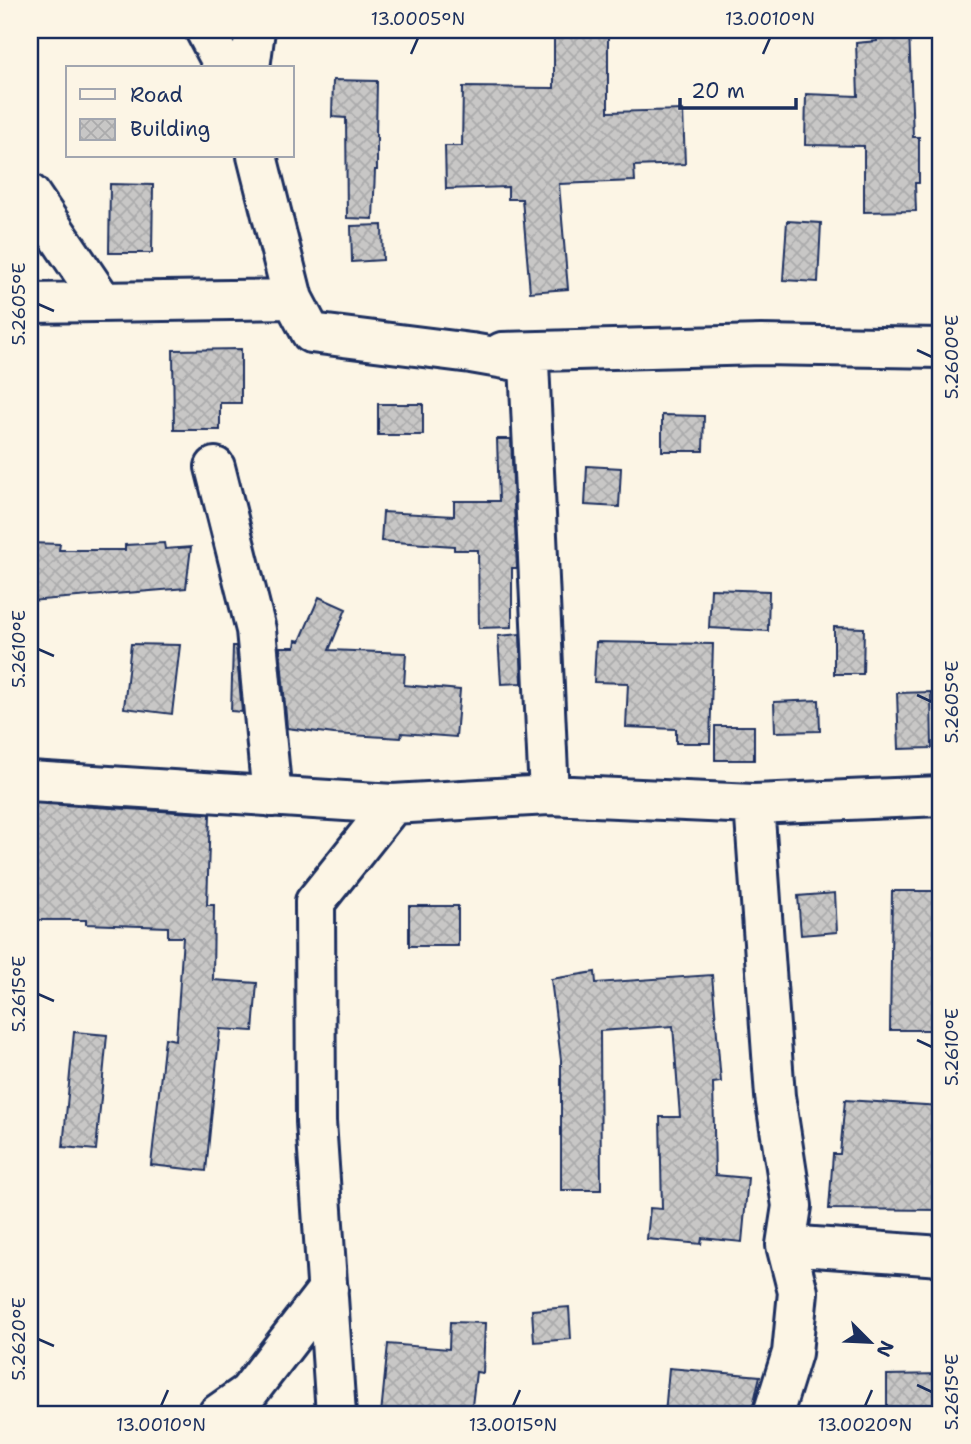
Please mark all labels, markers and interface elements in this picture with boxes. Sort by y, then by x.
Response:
text: 13.0005°N [371,7,465,31]
text: 13.0010°N [725,7,815,31]
legend [66,66,294,158]
scale bar [680,66,796,110]
text: 20 m [691,77,745,105]
text: Road [130,81,183,109]
text: Building [130,115,210,143]
text: 5.2605°E [7,263,31,345]
text: 5.2600°E [940,315,964,399]
text: 5.2610°E [7,610,31,688]
text: 5.2605°E [940,661,964,743]
text: 5.2615°E [7,956,31,1032]
text: 5.2610°E [940,1008,964,1086]
text: 5.2620°E [7,1297,31,1381]
north arrow [834,1308,904,1378]
text: N [871,1337,900,1361]
text: 5.2615°E [940,1354,964,1430]
text: 13.0010°N [116,1413,206,1437]
text: 13.0015°N [469,1413,557,1437]
text: 13.0020°N [818,1413,912,1437]

